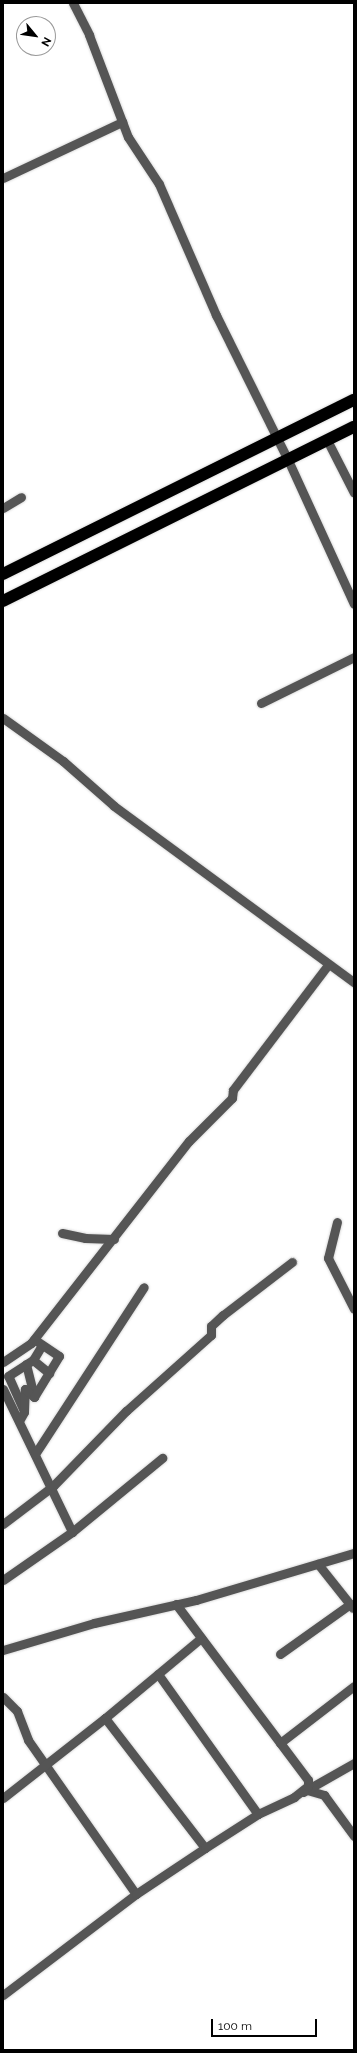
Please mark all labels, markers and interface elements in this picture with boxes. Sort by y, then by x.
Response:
north arrow [16,16,56,56]
text: N [38,35,54,48]
scale bar [213,2011,319,2037]
text: 100 m [218,2019,252,2033]

